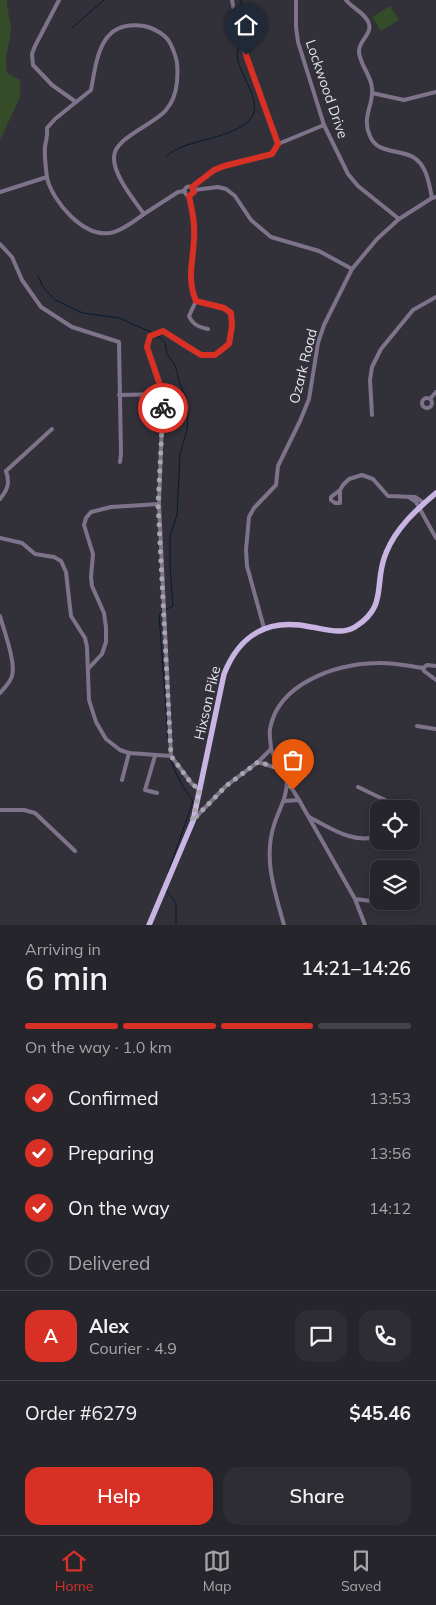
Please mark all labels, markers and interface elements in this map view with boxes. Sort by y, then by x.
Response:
pin [225,4,267,55]
icon: home [232,11,260,39]
street label: Lockwood Drive [302,37,352,141]
street label: Ozark Road [285,327,321,405]
courier [138,383,188,433]
icon: bike [149,394,177,422]
street label: Hixson Pike [190,664,224,742]
pin [272,739,314,790]
icon: bag [279,746,307,774]
map controls [370,800,420,910]
button: locate [370,800,420,850]
button: layers [370,860,420,910]
text: Arriving in [25,939,101,959]
text: 14:21–14:26 [301,956,411,980]
text: 6 min [25,958,108,998]
text: On the way · 1.0 km [25,1037,172,1057]
icon: check [25,1084,53,1112]
text: Confirmed [68,1086,159,1110]
text: 13:53 [369,1088,411,1108]
icon: check [25,1139,53,1167]
text: Preparing [68,1141,154,1165]
text: 13:56 [369,1143,411,1163]
icon: check [25,1194,53,1222]
text: On the way [68,1196,170,1220]
text: 14:12 [369,1198,411,1218]
text: Delivered [68,1251,150,1275]
button: chat [295,1310,347,1362]
button: phone [359,1310,411,1362]
text: Alex [89,1314,129,1338]
text: A [44,1324,58,1348]
text: Courier · 4.9 [89,1338,177,1358]
text: Order #6279 [25,1401,137,1425]
text: $45.46 [349,1401,411,1425]
button: Help [25,1467,213,1525]
button: Share [223,1467,411,1525]
tab: Home [55,1547,93,1595]
tab: Map [203,1547,232,1595]
tab: Saved [341,1547,381,1595]

